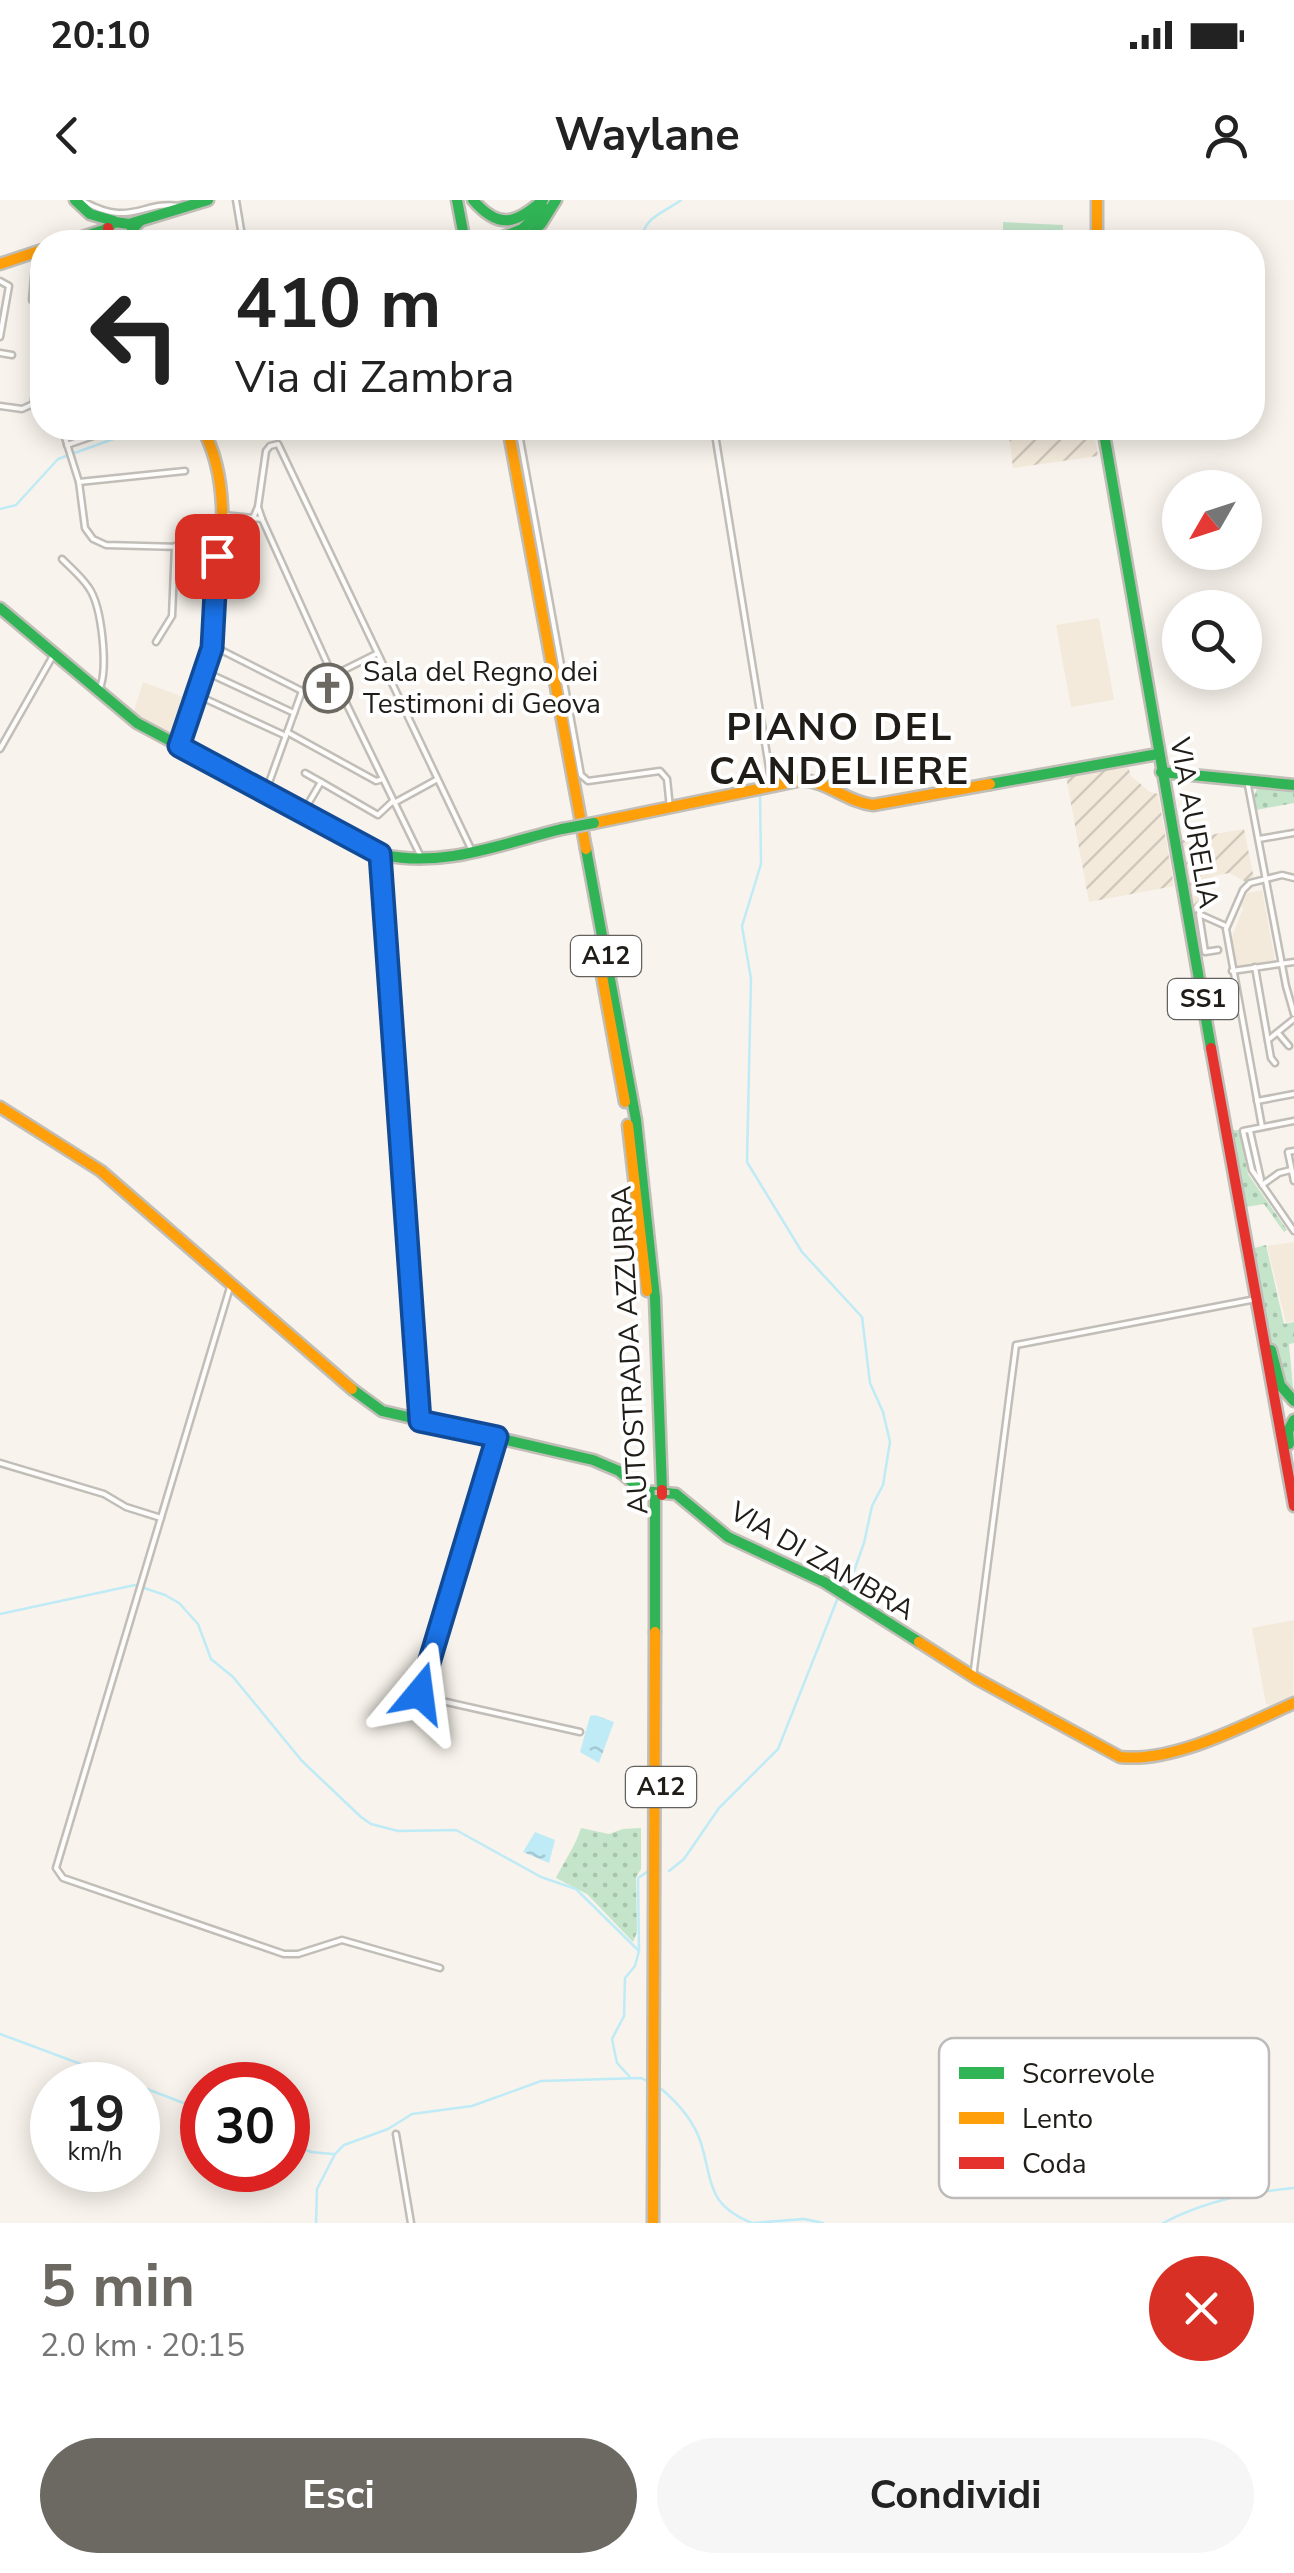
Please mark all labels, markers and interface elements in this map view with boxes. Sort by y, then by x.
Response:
text: 20:10 [50,10,151,61]
text: Waylane [554,105,740,166]
icon: back [40,108,95,163]
icon: person [1199,108,1254,163]
text: 410 m [235,256,441,352]
icon: left [70,270,200,400]
text: Via di Zambra [235,347,515,408]
north arrow [1162,470,1262,570]
map controls [1162,470,1262,690]
pin [175,514,260,599]
icon: arrive [190,529,245,584]
button: search [1162,590,1262,690]
place label: Sala del Regno dei Testimoni di Geova [363,653,601,723]
church icon: Sala del Regno dei Testimoni di Geova [302,662,354,714]
district label: PIANO DEL CANDELIERE [709,702,971,797]
street label: VIA AURELIA [1160,734,1228,911]
road number: A12 [571,936,641,976]
road number: SS1 [1168,979,1238,1019]
street label: AUTOSTRADA AZZURRA [602,1185,658,1515]
street label: VIA DI ZAMBRA [722,1492,921,1629]
position arrow [368,1641,472,1745]
road number: A12 [626,1767,696,1807]
legend [939,2038,1269,2198]
text: Scorrevole [1022,2055,1155,2093]
speed limit sign: 30 [180,2062,310,2192]
text: 19 [65,2080,125,2149]
text: Lento [1022,2100,1093,2138]
text: km/h [67,2135,123,2169]
text: Coda [1022,2145,1087,2183]
text: 5 min [40,2245,195,2327]
button: close [1149,2256,1254,2361]
text: 2.0 km · 20:15 [40,2324,245,2367]
button: Esci [40,2438,637,2553]
button: Condividi [657,2438,1254,2553]

